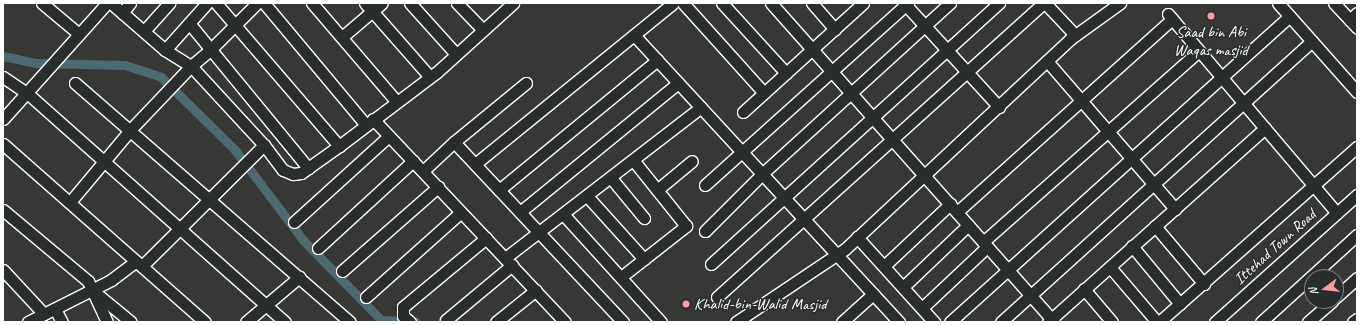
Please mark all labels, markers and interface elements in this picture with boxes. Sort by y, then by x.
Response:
marker: Saad bin Abi Waqas masjid [1206,11,1216,21]
place label: Saad bin Abi Waqas masjid [1174,22,1248,60]
street label: Ittehad Town Road [1230,205,1320,289]
north arrow [1304,269,1344,309]
text: N [1306,287,1321,297]
place label: Khalid-bin-Walid Masjid [694,294,827,314]
marker: Khalid-bin-Walid Masjid [681,299,691,309]

